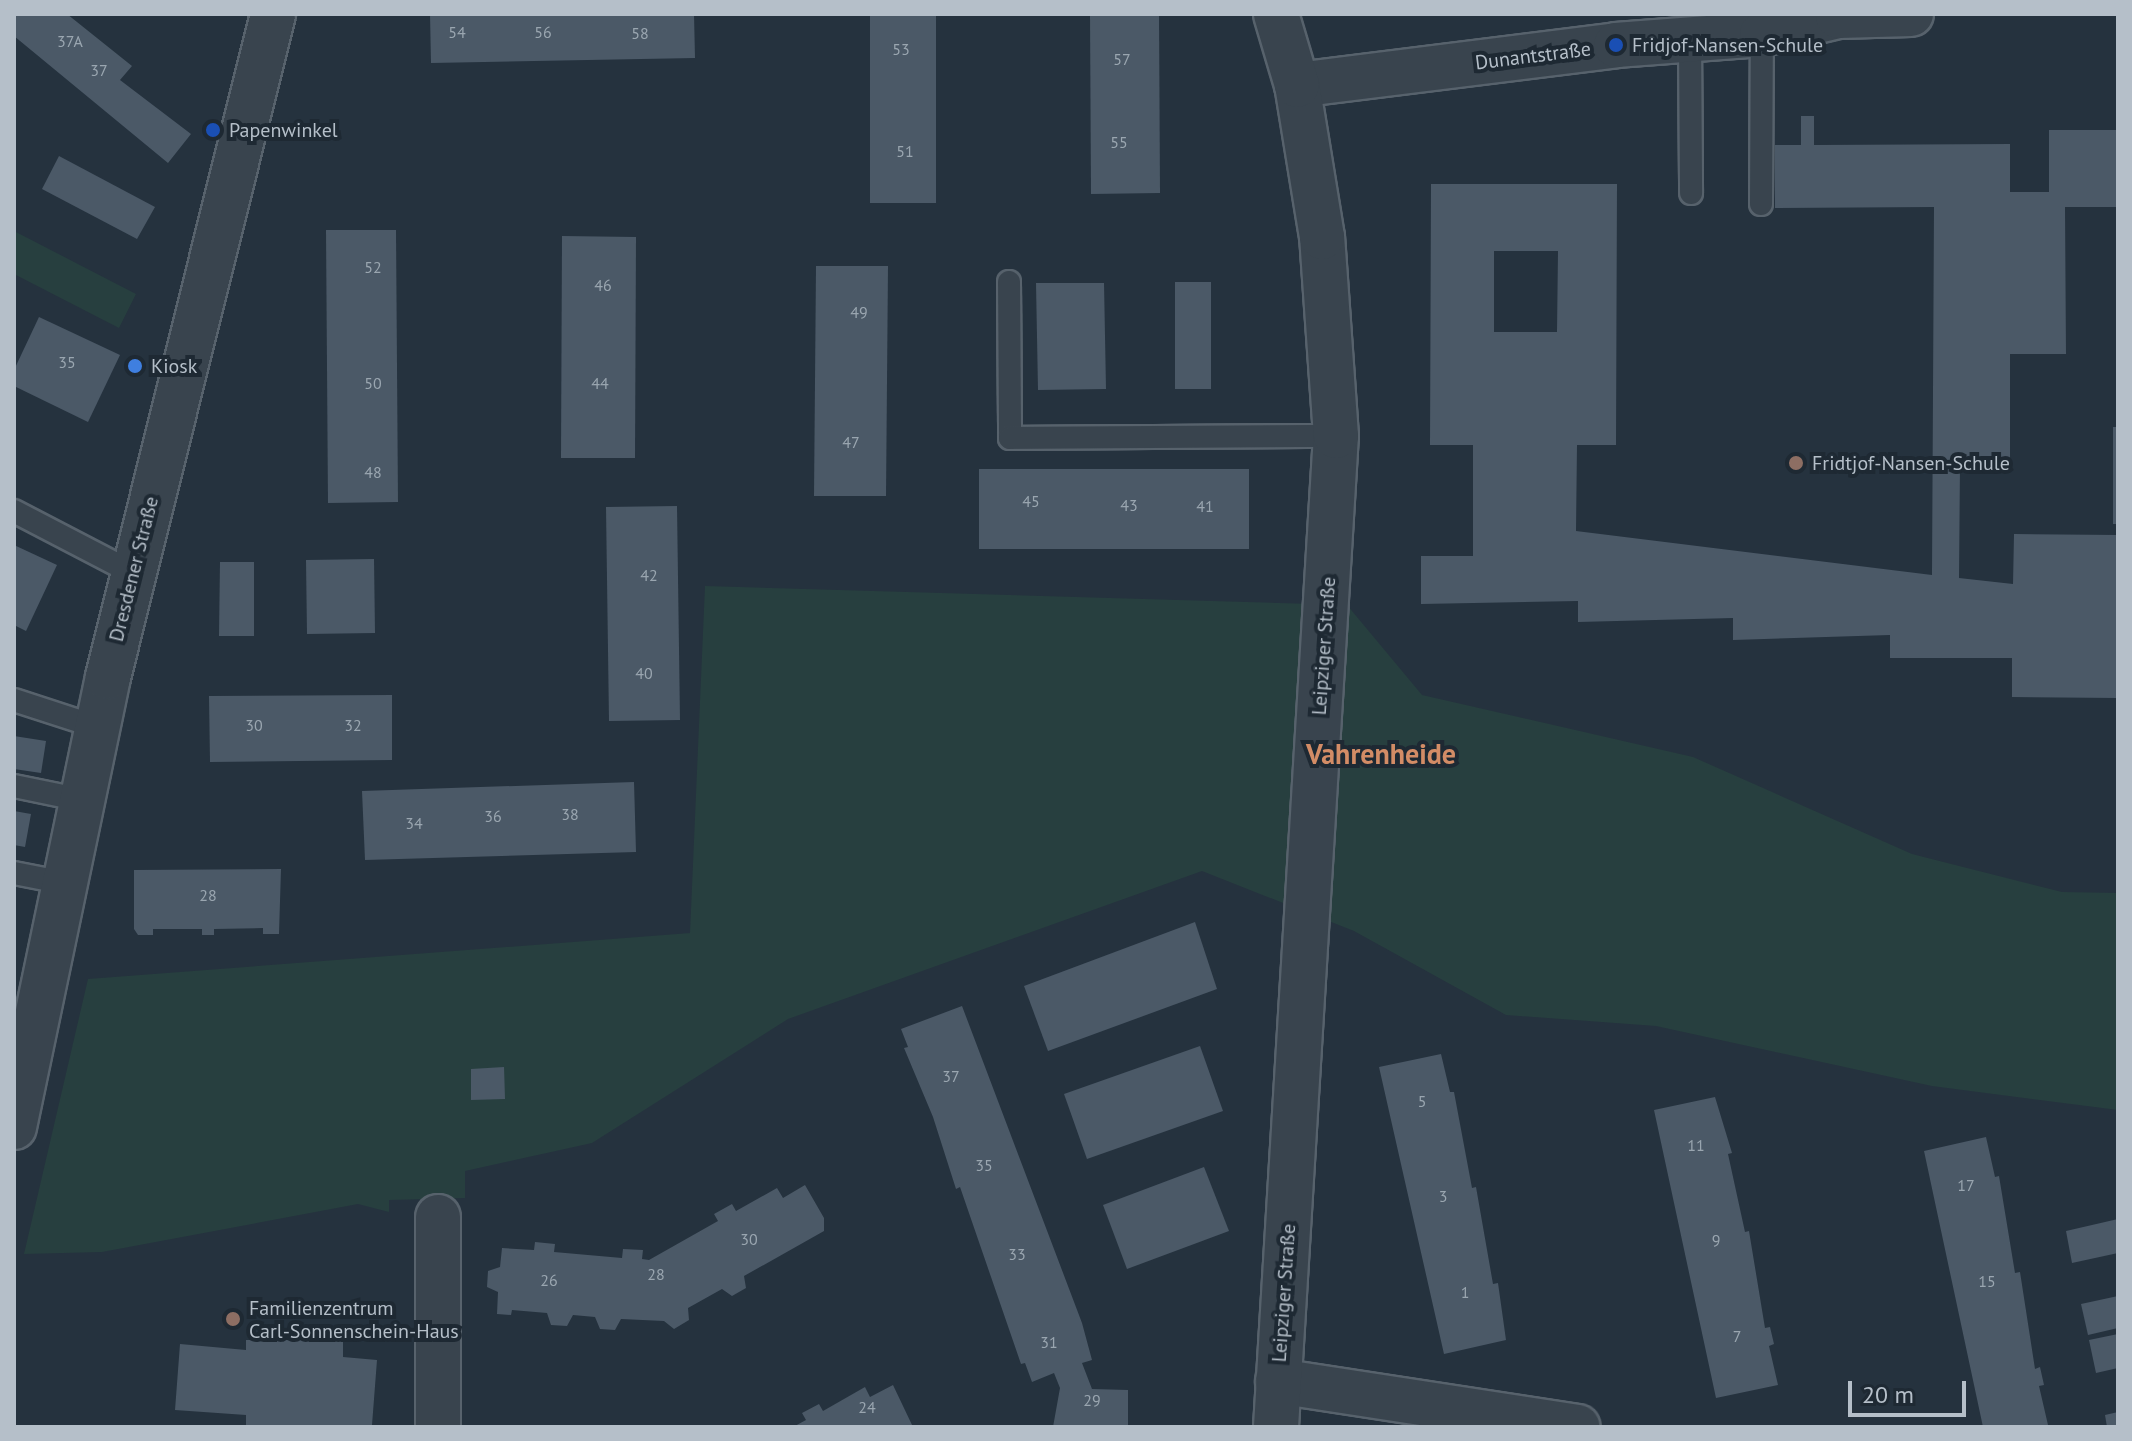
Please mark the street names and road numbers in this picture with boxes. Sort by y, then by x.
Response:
street label: Dunantstraße [1474,37,1592,75]
street label: Dresdener Straße [104,494,164,644]
street label: Leipziger Straße [1307,576,1341,716]
street label: Leipziger Straße [1267,1223,1301,1363]

